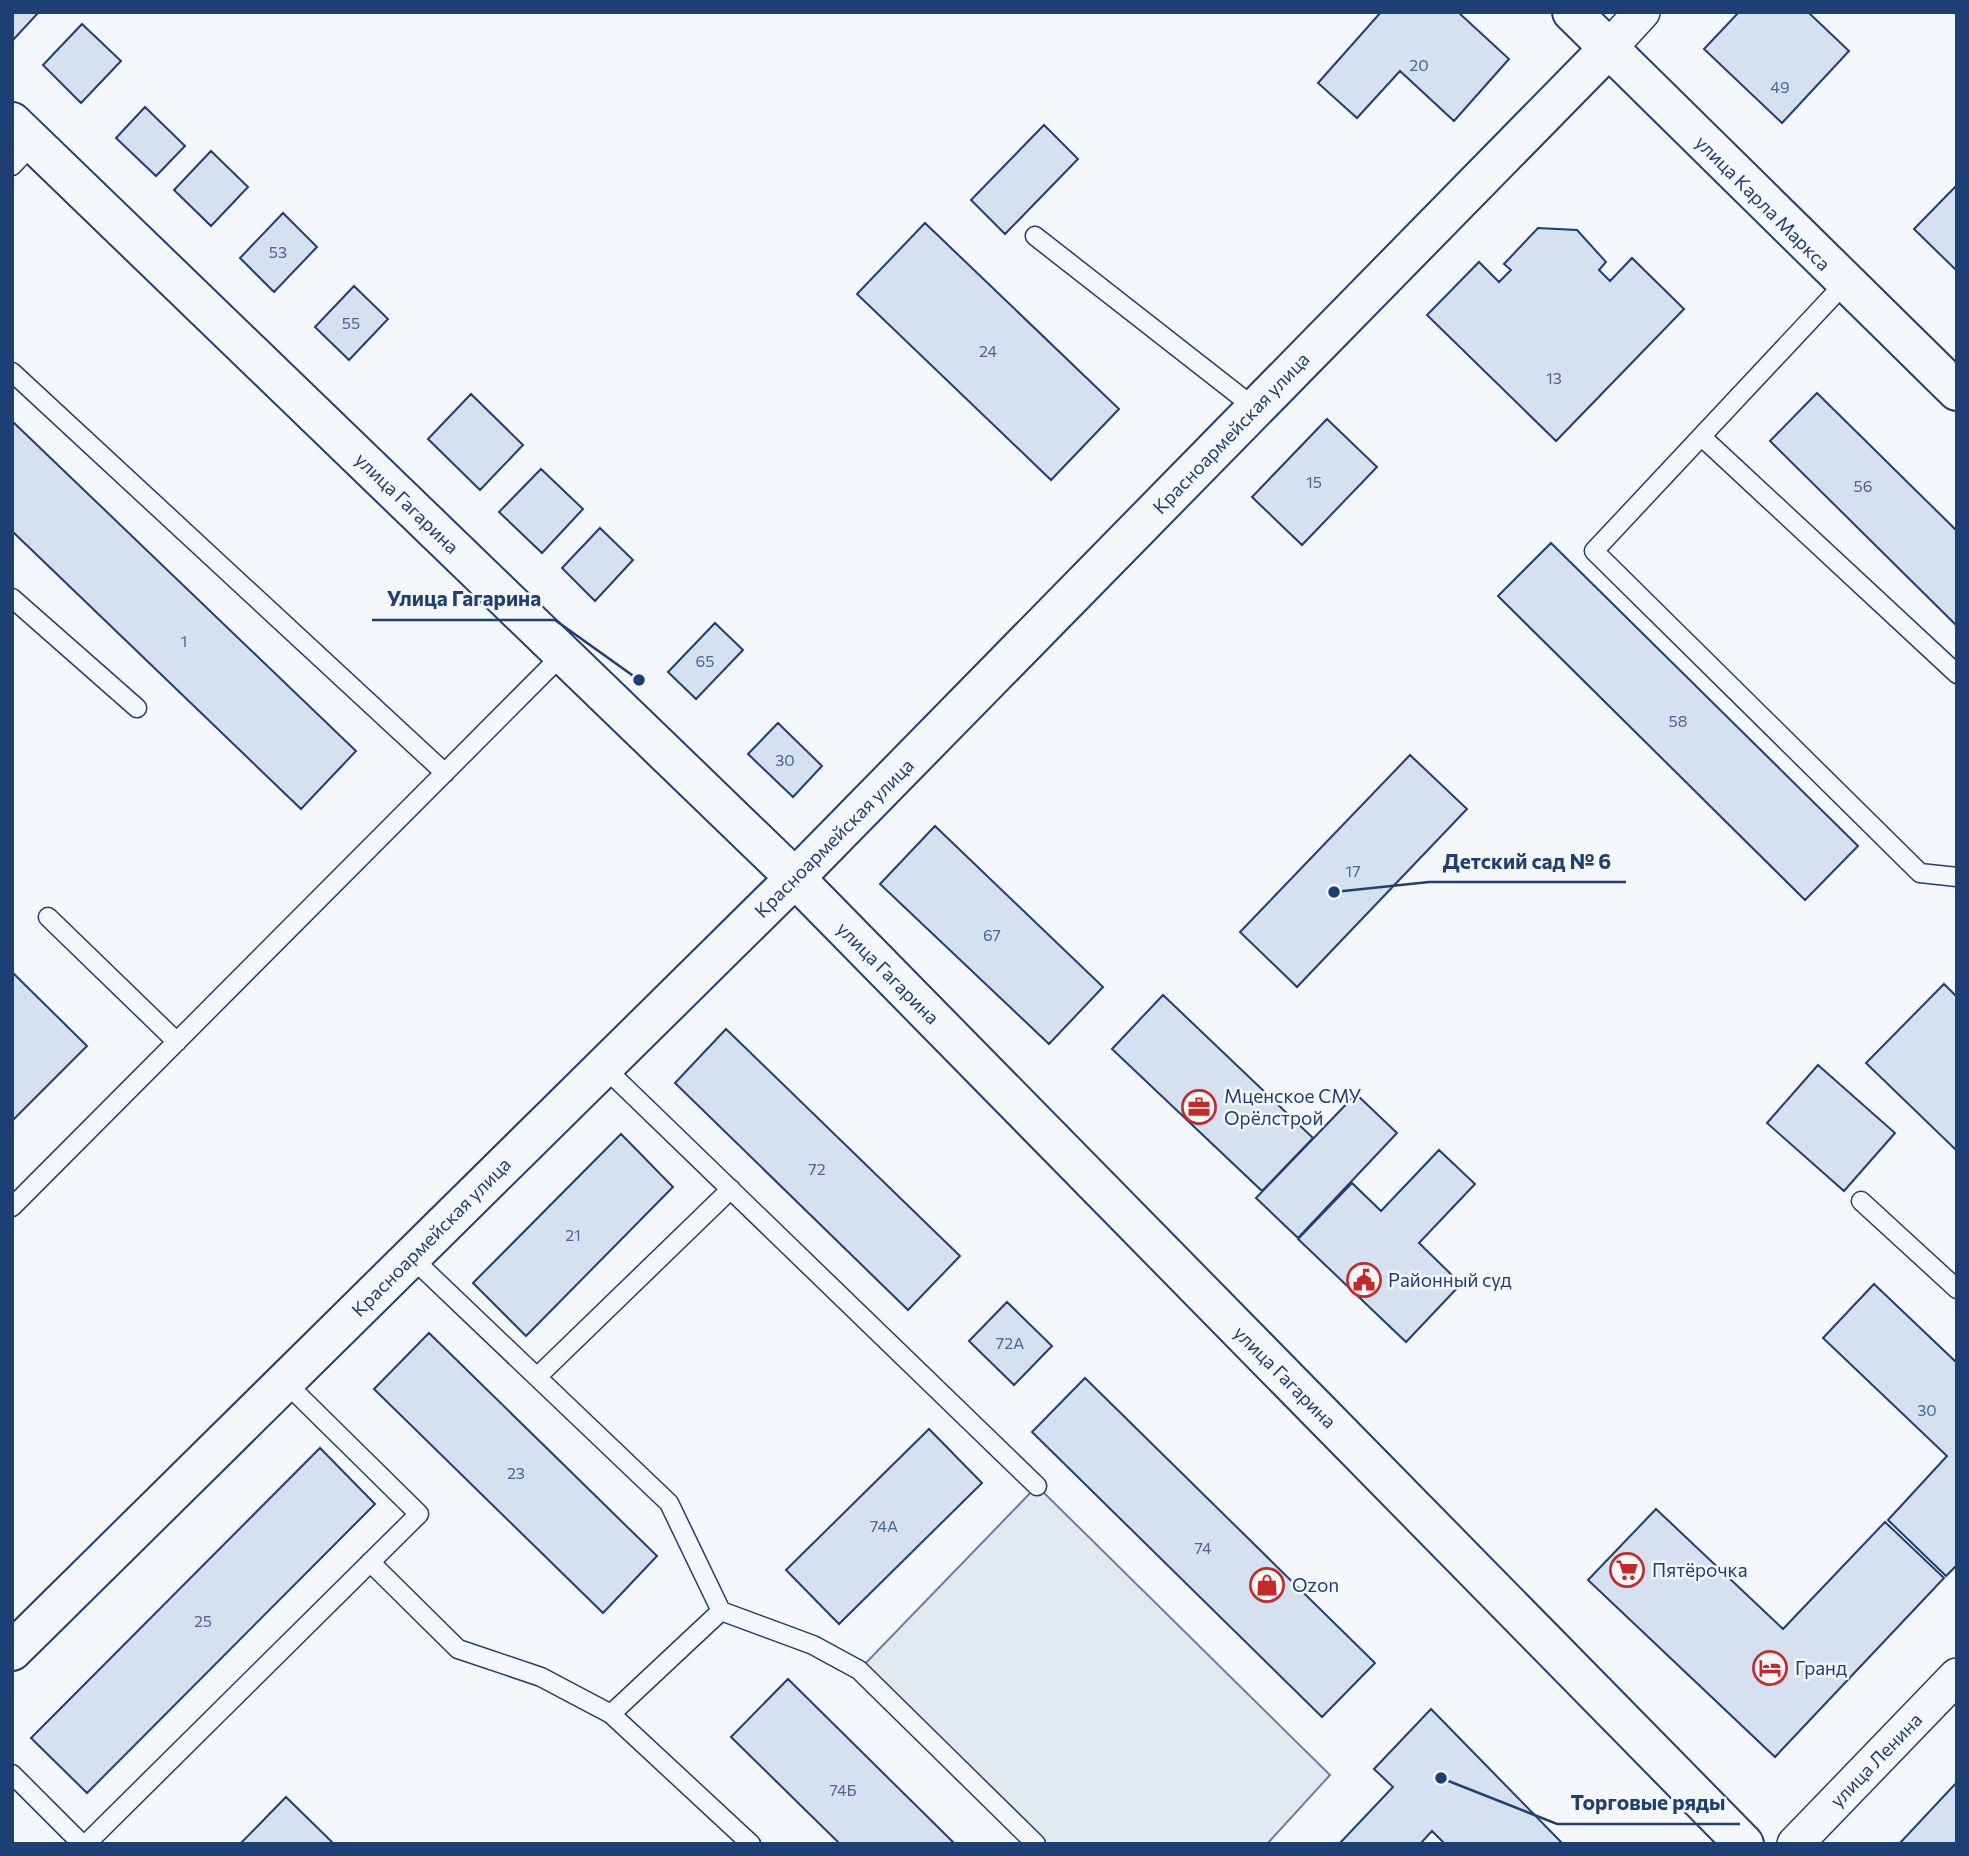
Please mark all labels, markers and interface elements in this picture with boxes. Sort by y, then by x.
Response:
house number: 20 [1409,55,1429,74]
house number: 49 [1770,77,1790,96]
street label: улица Карла Маркса [1691,130,1836,275]
house number: 53 [269,242,287,261]
house number: 55 [342,313,360,332]
house number: 24 [979,341,997,360]
street label: Красноармейская улица [1147,347,1314,518]
house number: 13 [1546,368,1562,387]
street label: улица Гагарина [351,447,464,558]
house number: 15 [1306,472,1322,491]
house number: 56 [1854,476,1872,495]
callout: Улица Гагарина [372,578,555,620]
text: Улица Гагарина [387,585,541,610]
house number: 1 [181,631,187,650]
house number: 65 [696,651,714,670]
house number: 58 [1669,711,1687,730]
house number: 30 [775,750,795,769]
street label: Красноармейская улица [749,753,918,922]
callout: Детский сад № 6 [1429,840,1626,882]
text: Детский сад № 6 [1443,848,1611,873]
house number: 17 [1345,861,1361,880]
street label: улица Гагарина [832,917,944,1029]
house number: 67 [983,925,1001,944]
place label: Мценское СМУ Орёлстрой [1224,1084,1361,1129]
office icon: Мценское СМУ Орёлстрой [1180,1088,1218,1126]
street label: Красноармейская улица [346,1152,515,1321]
house number: 72 [808,1159,826,1178]
house number: 21 [565,1225,581,1244]
public building icon: Районный суд [1345,1261,1383,1299]
place label: Районный суд [1388,1268,1512,1291]
street label: улица Гагарина [1229,1321,1341,1433]
house number: 72А [996,1333,1024,1352]
house number: 30 [1917,1400,1937,1419]
house number: 23 [507,1463,525,1482]
house number: 74А [870,1516,898,1535]
house number: 74 [1194,1538,1212,1557]
supermarket icon: Пятёрочка [1608,1551,1646,1589]
place label: Пятёрочка [1652,1558,1748,1581]
shop icon: Ozon [1248,1566,1286,1604]
place label: Ozon [1292,1573,1339,1596]
house number: 25 [194,1611,212,1630]
hotel icon: Гранд [1751,1649,1789,1687]
place label: Гранд [1795,1656,1847,1679]
street label: улица Ленина [1825,1708,1926,1812]
house number: 74Б [829,1780,857,1799]
callout: Торговые ряды [1557,1782,1740,1824]
text: Торговые ряды [1571,1789,1725,1814]

